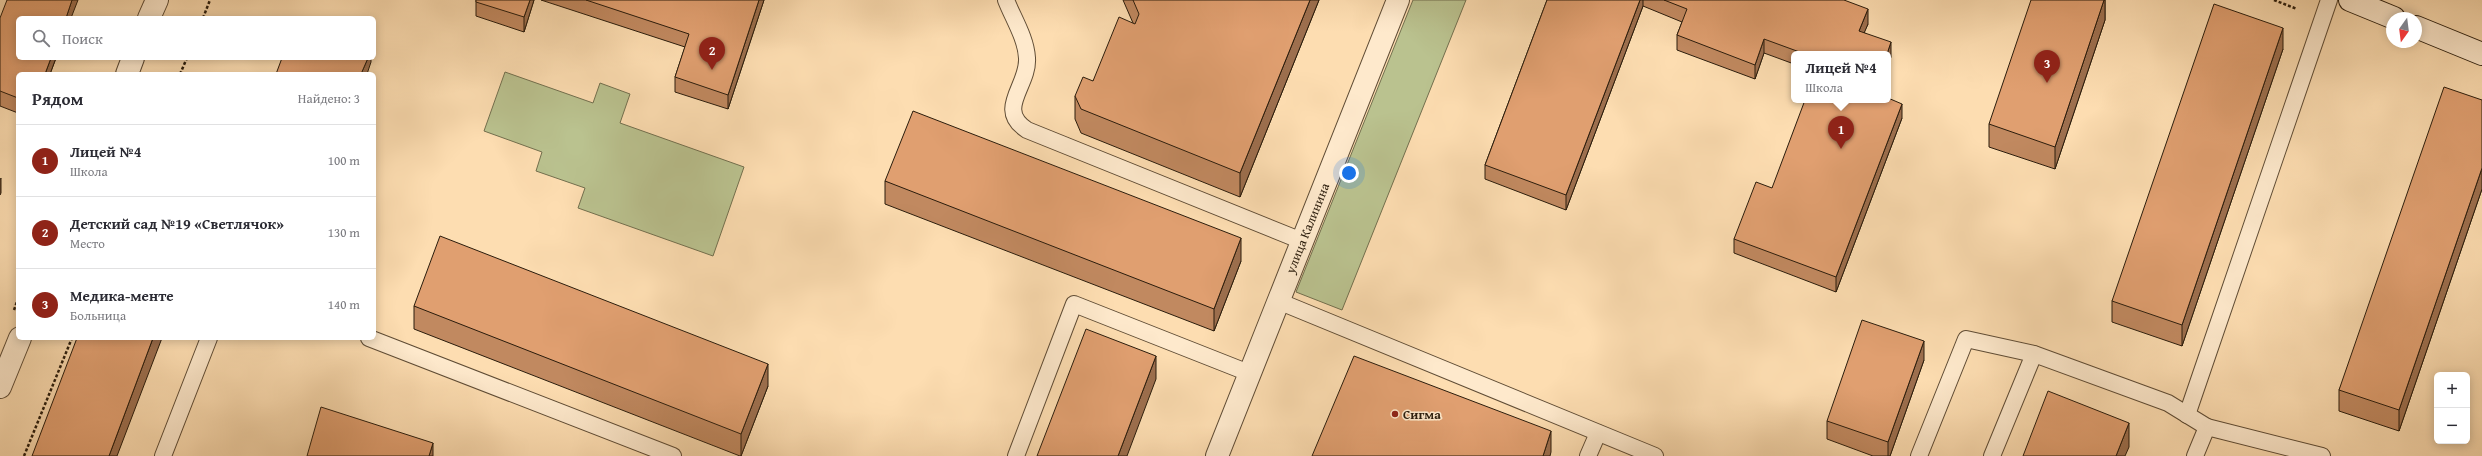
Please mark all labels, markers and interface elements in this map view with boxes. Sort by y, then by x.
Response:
north arrow [2386,12,2422,48]
search box [16,16,376,60]
icon: search [30,27,52,49]
text: Поиск [62,28,103,49]
pin: 2 [699,37,725,70]
pin: 3 [2034,50,2060,83]
popup [1791,51,1891,103]
text: Лицей №4 [1805,57,1877,78]
text: Школа [1805,78,1843,97]
text: Рядом [32,86,83,111]
text: Найдено: 3 [298,89,360,108]
pin: 1 [1828,116,1854,149]
text: Лицей №4 [70,141,142,162]
text: 1 [42,151,48,170]
text: 100 m [328,151,360,170]
text: Школа [70,162,108,181]
your location [1339,163,1359,183]
street label: улица Калинина [1280,179,1335,277]
text: Детский сад №19 «Светлячок» [70,213,284,234]
text: 2 [42,223,48,242]
text: 130 m [328,223,360,242]
text: Место [70,234,105,253]
text: Медика-менте [70,285,174,306]
text: 3 [42,295,48,314]
text: 140 m [328,295,360,314]
text: Больница [70,306,126,325]
map controls [2434,372,2470,444]
button: + [2434,372,2470,408]
place label: Сигма [1403,405,1441,424]
button: − [2434,408,2470,444]
marker: Сигма [1390,409,1400,419]

